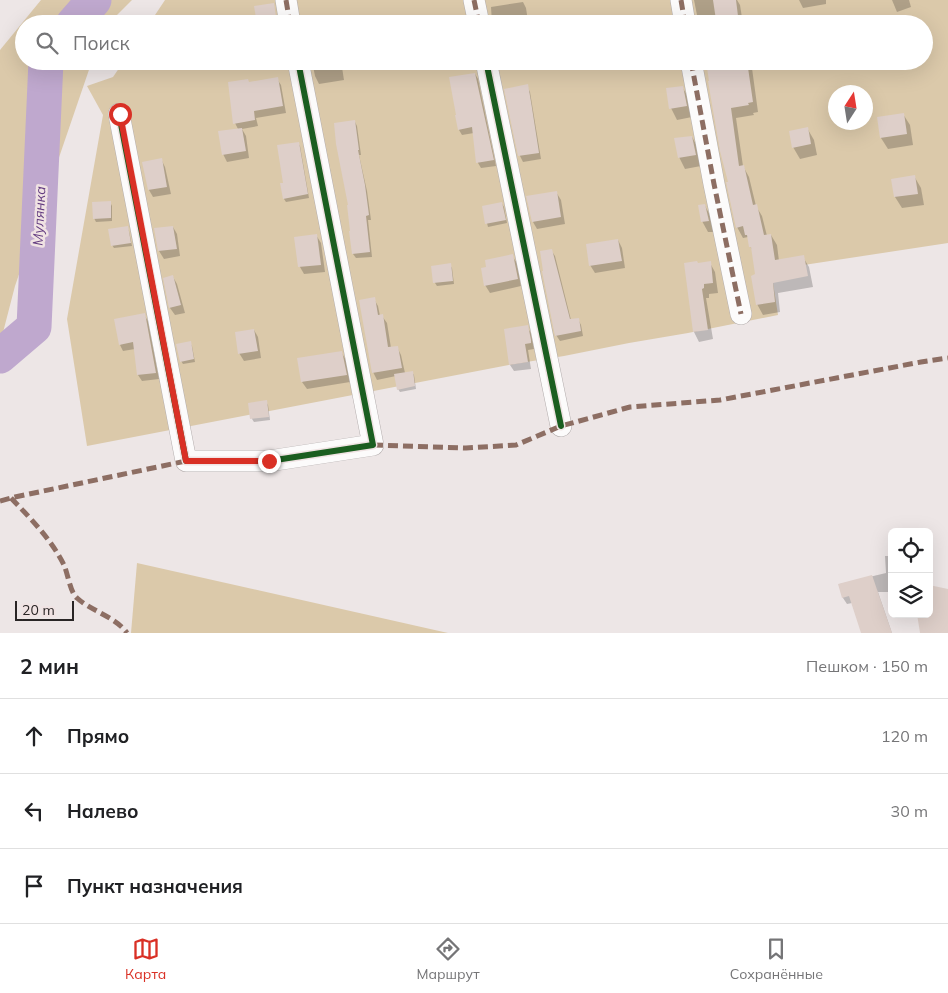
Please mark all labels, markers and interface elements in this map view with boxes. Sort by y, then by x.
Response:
search box [15,15,933,70]
icon: search [33,29,61,57]
text: Поиск [73,31,130,55]
north arrow [828,85,873,130]
route start [109,103,132,126]
water label: Мулянка [28,185,50,246]
route end [258,450,281,473]
map controls [888,528,933,618]
button: locate [888,528,933,573]
button: layers [888,573,933,618]
scale bar [15,598,74,621]
text: 20 m [22,601,55,619]
text: 2 мин [20,653,79,679]
text: Пешком · 150 m [806,656,928,676]
icon: ahead [20,722,48,750]
text: Прямо [67,724,129,748]
text: 120 m [881,726,928,746]
icon: left [20,797,48,825]
text: Налево [67,799,139,823]
text: 30 m [891,801,928,821]
icon: arrive [20,872,48,900]
text: Пункт назначения [67,874,243,898]
tab: Карта [125,935,166,983]
tab: Маршрут [417,935,480,983]
tab: Сохранённые [730,935,823,983]

